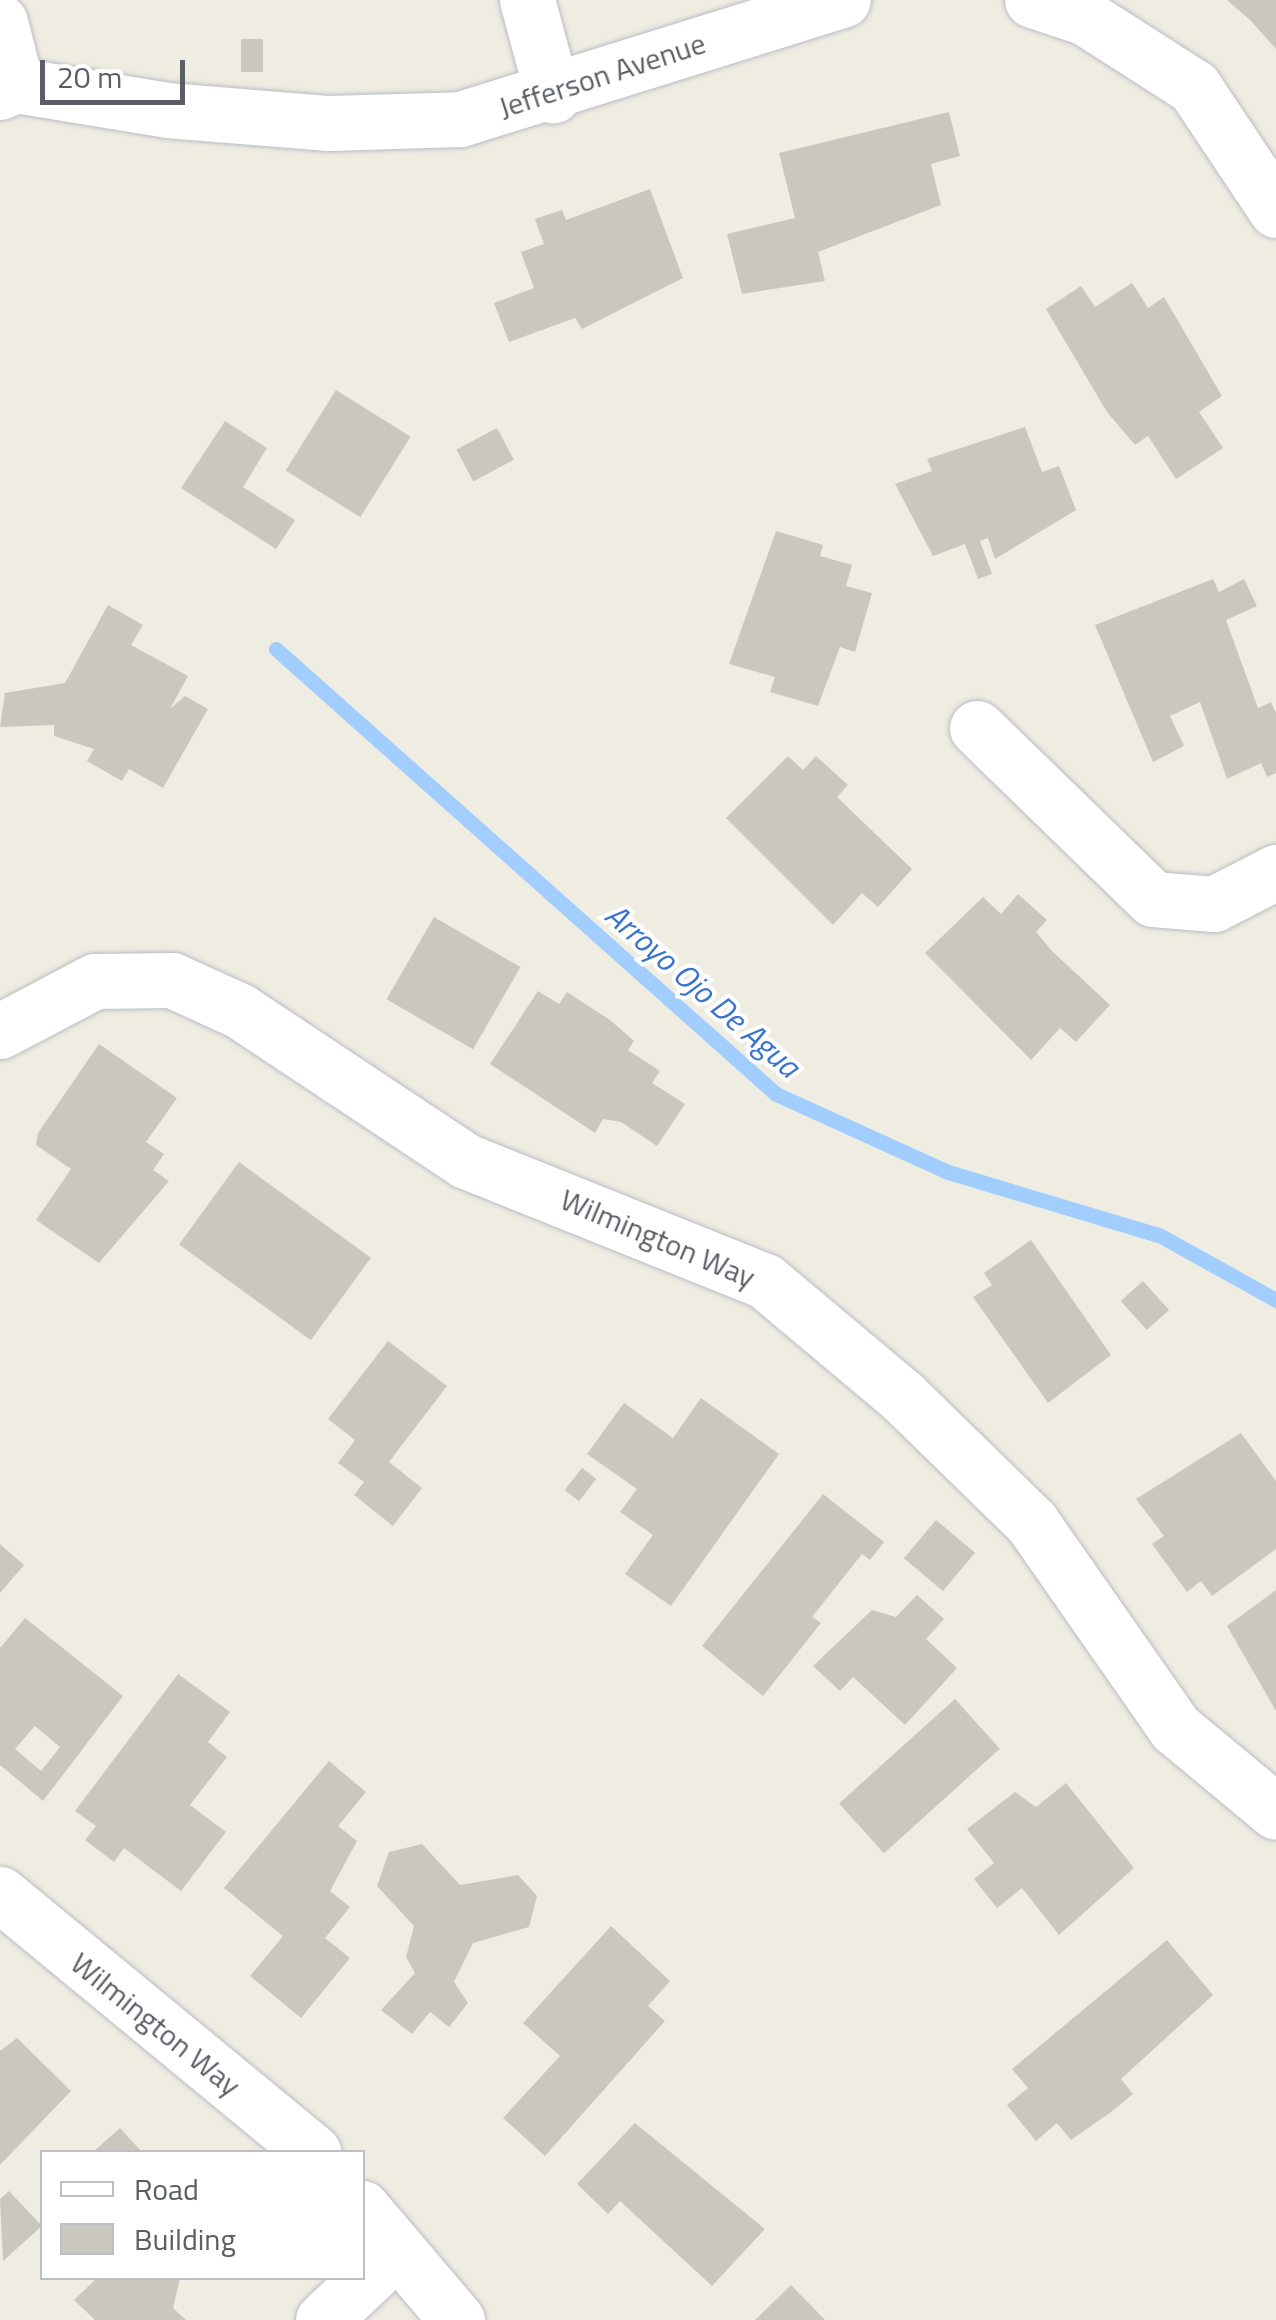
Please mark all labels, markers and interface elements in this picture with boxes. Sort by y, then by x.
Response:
street label: Jefferson Avenue [494,25,710,125]
scale bar [45,40,190,102]
text: 20 m [57,54,122,100]
water label: Arroyo Ojo De Agua [598,895,808,1085]
street label: Wilmington Way [555,1181,761,1295]
street label: Wilmington Way [64,1945,248,2103]
legend [40,2150,365,2280]
text: Road [134,2166,199,2212]
text: Building [134,2216,236,2262]

